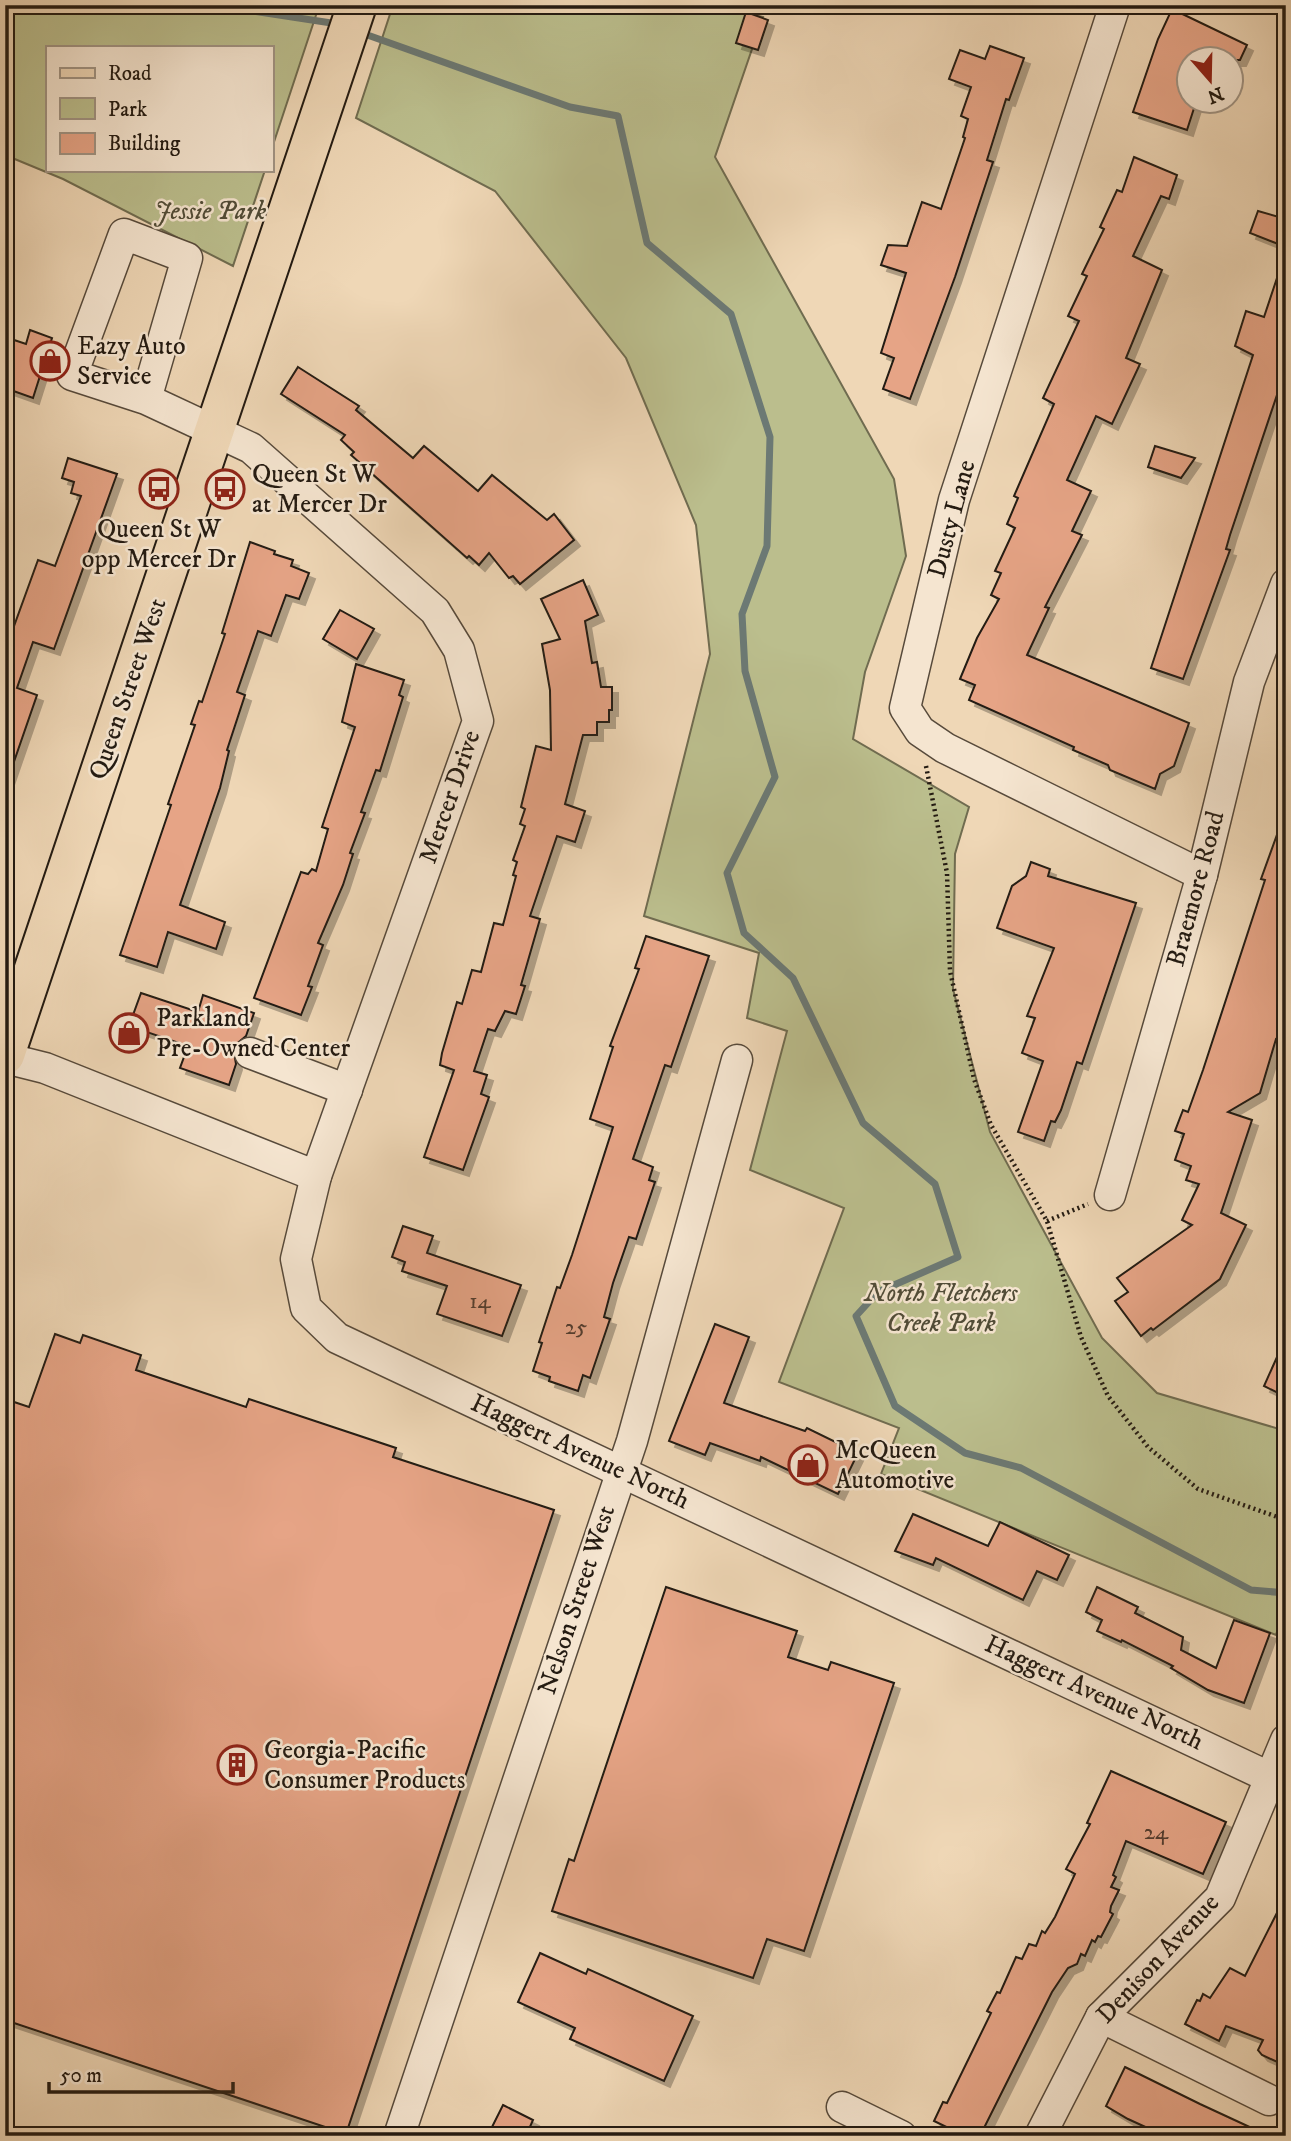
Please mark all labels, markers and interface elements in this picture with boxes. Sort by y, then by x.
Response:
legend [46,46,273,172]
north arrow [1176,46,1246,116]
text: Road [108,61,152,87]
text: N [1204,81,1227,108]
text: Park [108,97,148,123]
text: Building [108,131,181,157]
park label: Jessie Park [154,195,266,228]
place label: Eazy Auto Service [77,330,186,393]
shop icon: Eazy Auto Service [29,340,71,382]
street label: Dusty Lane [920,456,984,582]
place label: Queen St W at Mercer Dr [252,458,387,521]
bus stop icon: Queen St W opp Mercer Dr [138,468,180,510]
bus stop icon: Queen St W at Mercer Dr [204,468,246,510]
place label: Queen St W opp Mercer Dr [82,513,236,576]
street label: Queen Street West [81,594,175,784]
street label: Mercer Drive [412,726,488,868]
street label: Braemore Road [1159,808,1233,970]
place label: Parkland Pre-Owned Center [156,1002,350,1065]
shop icon: Parkland Pre-Owned Center [108,1012,150,1054]
park label: North Fletchers Creek Park [862,1277,1019,1340]
house number: 14 [469,1287,492,1316]
house number: 25 [565,1313,587,1342]
street label: Haggert Avenue North [465,1387,695,1517]
place label: McQueen Automotive [835,1434,954,1497]
shop icon: McQueen Automotive [787,1444,829,1486]
street label: Nelson Street West [531,1501,623,1699]
street label: Haggert Avenue North [979,1628,1209,1758]
place label: Georgia-Pacific Consumer Products [264,1734,465,1797]
building icon: Georgia-Pacific Consumer Products [216,1744,258,1786]
house number: 24 [1144,1818,1169,1847]
street label: Denison Avenue [1089,1887,1227,2031]
scale bar [49,2050,233,2094]
text: 50 m [60,2063,102,2089]

